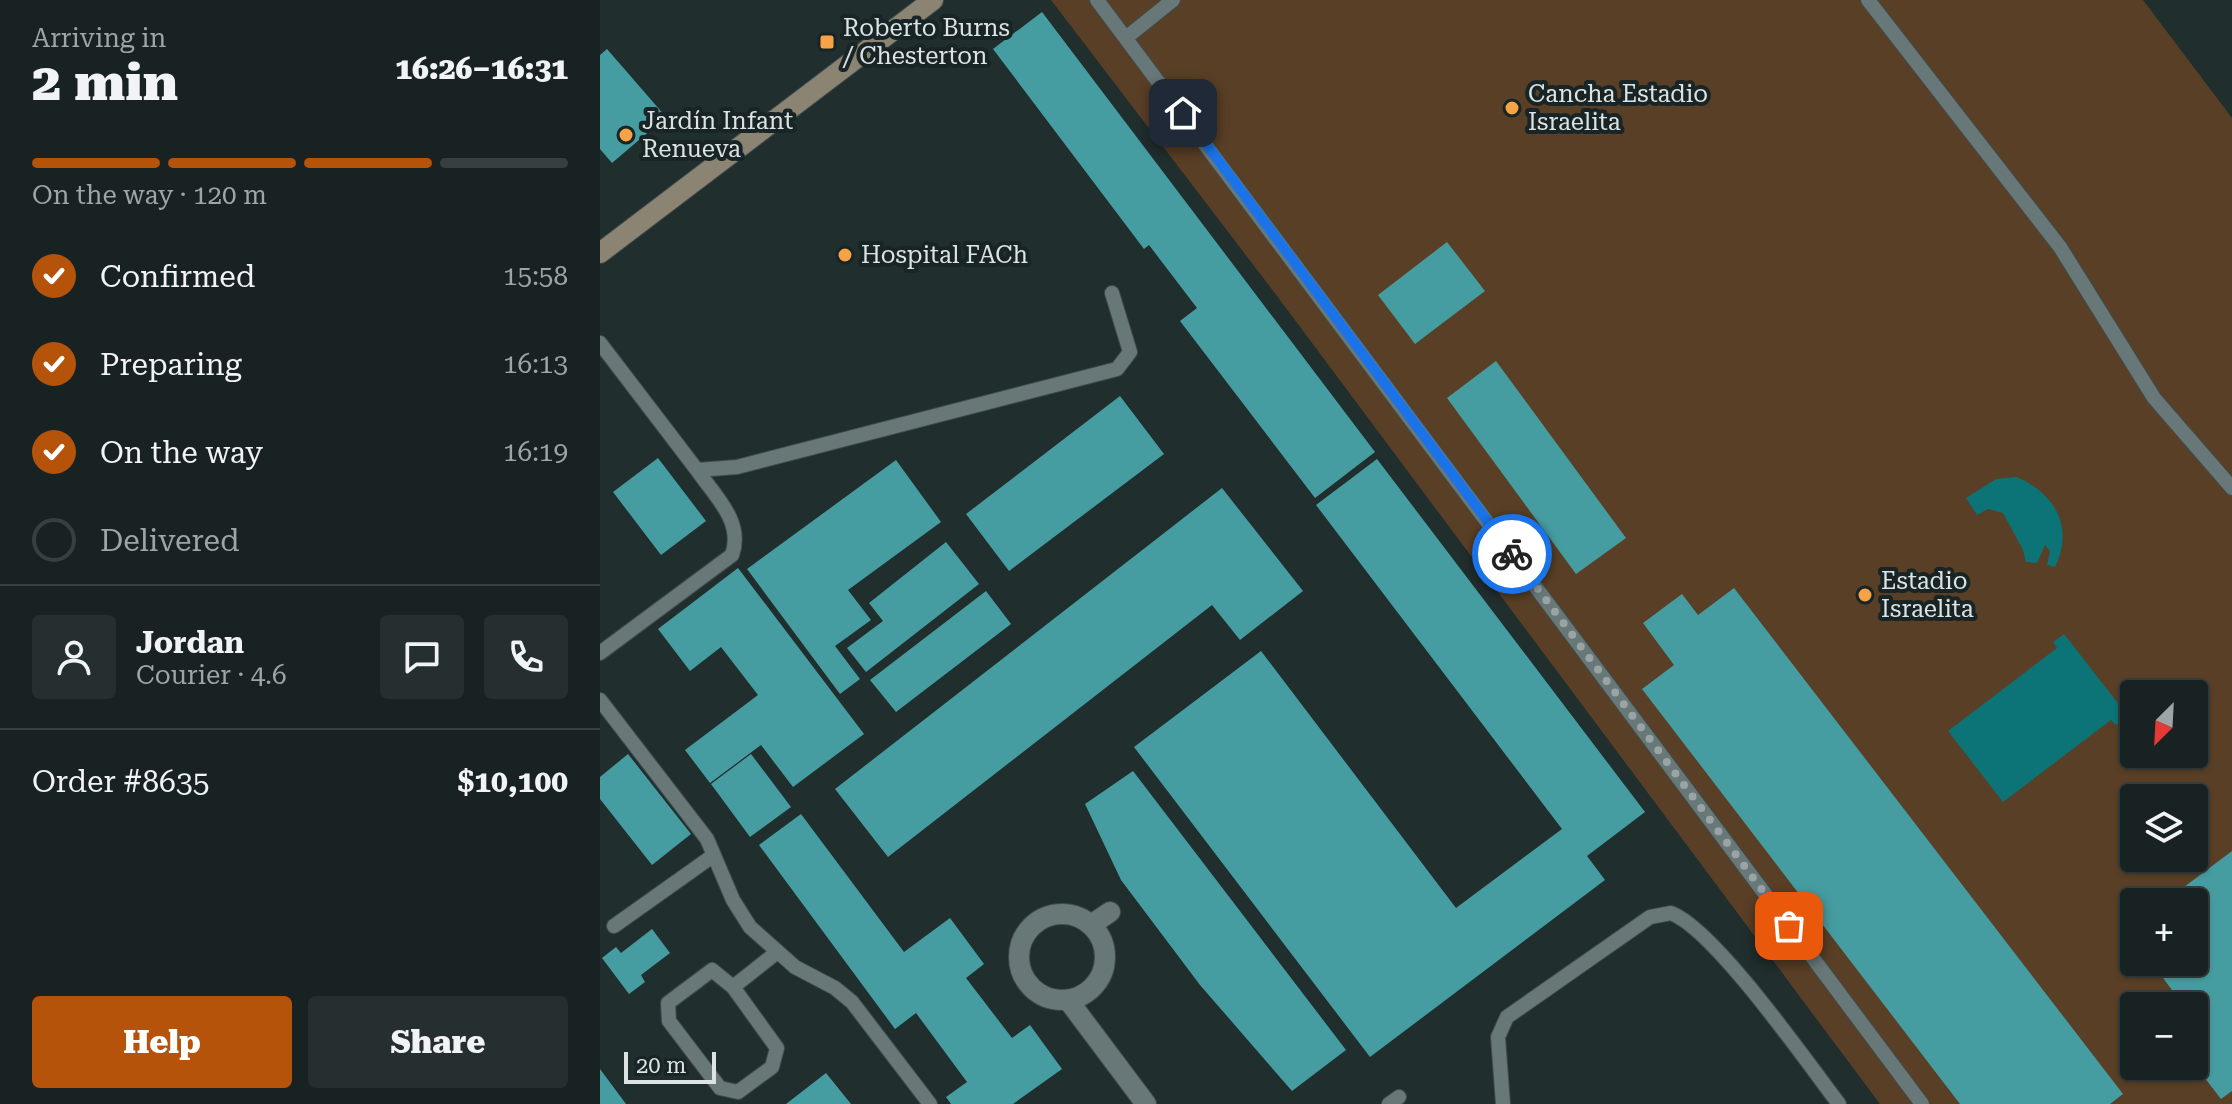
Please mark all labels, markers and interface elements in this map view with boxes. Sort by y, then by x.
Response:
place label: Roberto Burns / Chesterton [842,14,1010,70]
text: Arriving in [32,23,166,53]
marker: Roberto Burns / Chesterton [818,33,836,51]
text: 16:26–16:31 [395,51,568,86]
text: 2 min [32,52,178,113]
pin [1149,79,1217,147]
place label: Cancha Estadio Israelita [1528,80,1708,136]
icon: home [1161,91,1205,135]
marker: Cancha Estadio Israelita [1503,99,1521,117]
place label: Jardín Infant Renueva [642,107,793,163]
marker: Jardín Infant Renueva [617,126,635,144]
text: On the way · 120 m [32,180,267,210]
place label: Hospital FACh [861,241,1028,269]
marker: Hospital FACh [836,246,854,264]
icon: check [32,254,76,298]
text: Confirmed [100,259,255,294]
text: 15:58 [503,261,568,291]
icon: check [32,342,76,386]
text: Preparing [100,347,242,382]
text: 16:13 [503,349,568,379]
icon: check [32,430,76,474]
text: On the way [100,435,263,470]
text: 16:19 [503,437,568,467]
courier [1472,514,1552,594]
text: Delivered [100,523,239,558]
icon: bike [1490,532,1534,576]
place label: Estadio Israelita [1881,567,1974,623]
marker: Estadio Israelita [1856,586,1874,604]
button: person [32,615,116,699]
button: chat [380,615,464,699]
button: phone [484,615,568,699]
text: Jordan [136,625,244,660]
text: Courier · 4.6 [136,660,286,690]
north arrow [2120,680,2208,768]
map controls [2120,680,2208,1080]
text: Order #8635 [32,764,210,799]
text: $10,100 [458,764,568,799]
button: layers [2120,784,2208,872]
button: + [2120,888,2208,976]
pin [1755,892,1823,960]
icon: bag [1767,904,1811,948]
button: − [2120,992,2208,1080]
button: Help [32,996,292,1088]
button: Share [308,996,568,1088]
scale bar [624,1048,716,1084]
text: 20 m [636,1053,686,1078]

